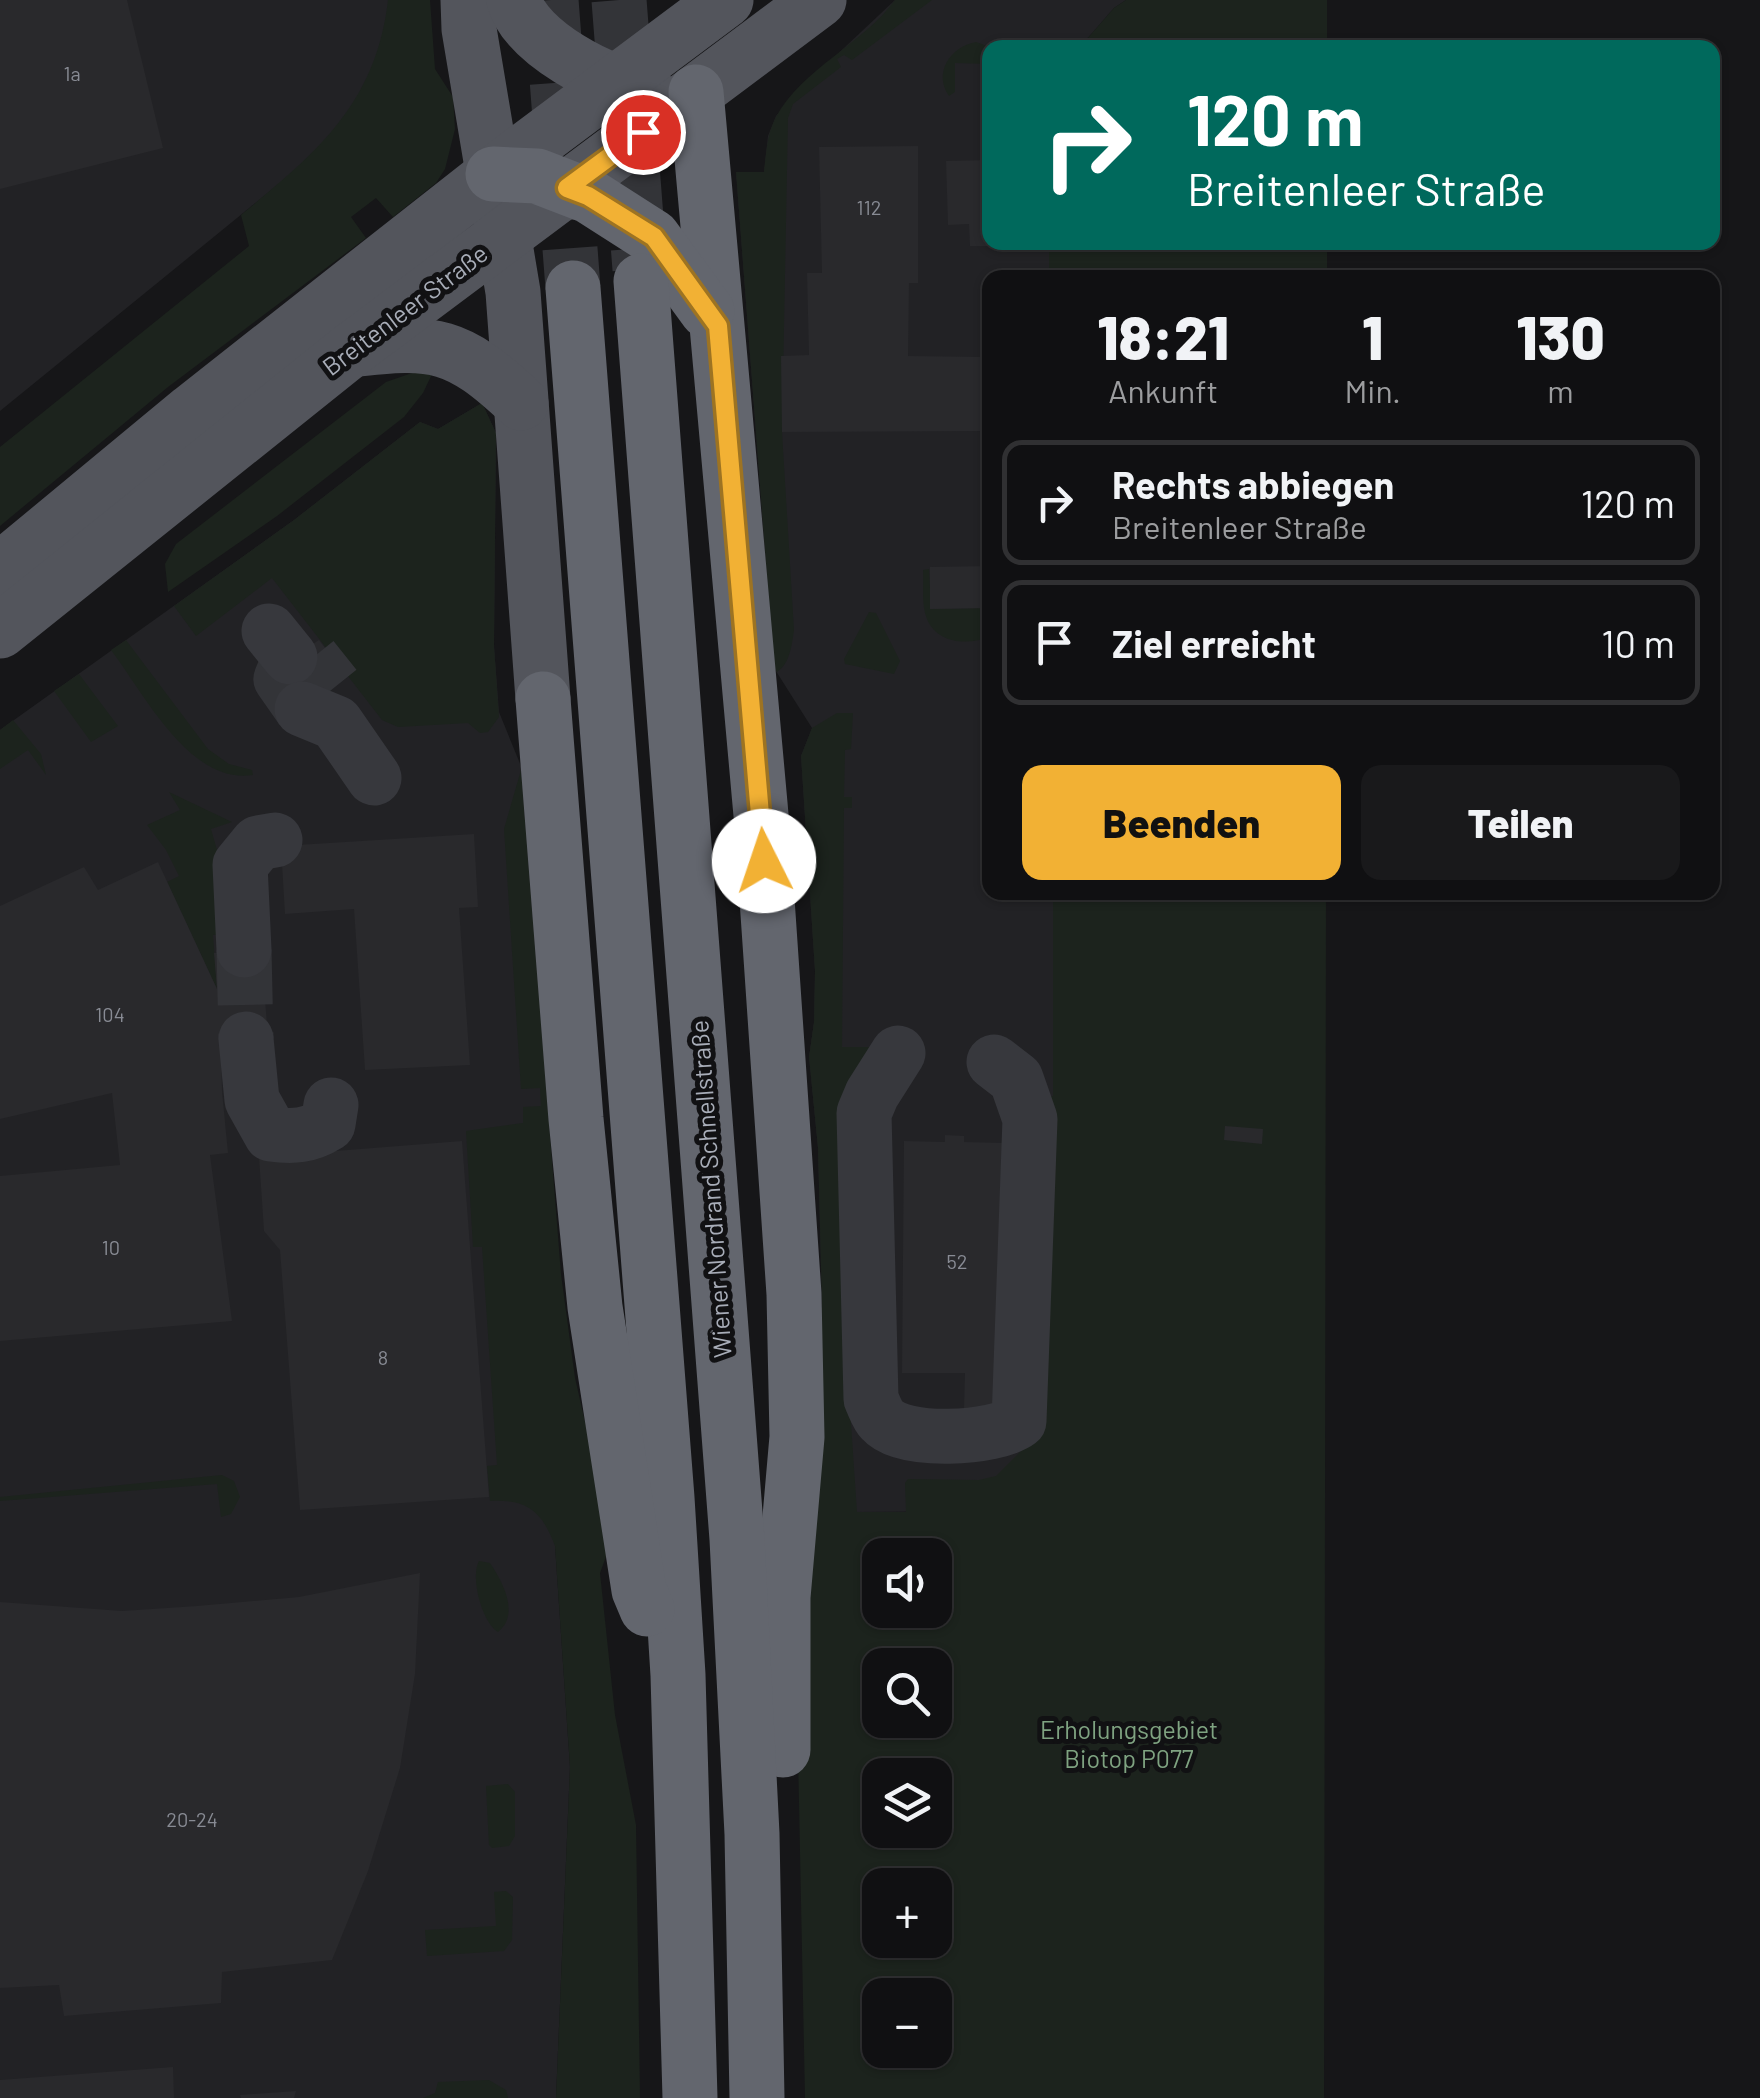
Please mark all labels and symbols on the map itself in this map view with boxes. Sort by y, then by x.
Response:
house number: 1a [63,61,81,85]
pin [601,90,686,175]
house number: 112 [857,195,881,219]
street label: Breitenleer Straße [316,237,493,381]
position arrow [712,809,816,913]
house number: 104 [95,1002,125,1026]
street label: Wiener Nordrand Schnellstraße [683,1019,737,1359]
house number: 10 [102,1235,120,1259]
house number: 52 [947,1249,968,1273]
house number: 8 [378,1345,388,1369]
park label: Erholungsgebiet Biotop P077 [1040,1714,1218,1773]
house number: 20-24 [166,1807,218,1831]

